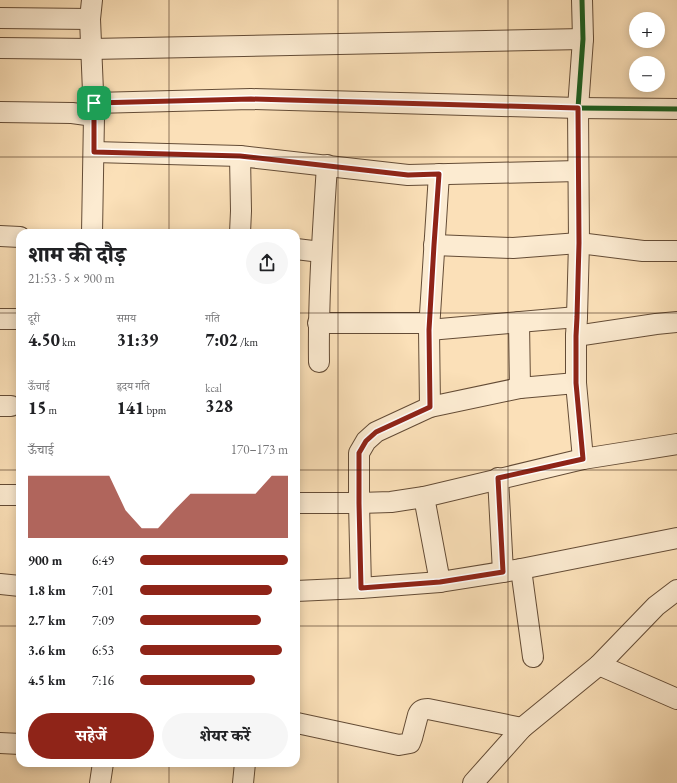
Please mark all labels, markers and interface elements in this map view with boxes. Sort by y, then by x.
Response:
map controls [629,12,665,92]
button: + [629,12,665,48]
button: − [629,56,665,92]
pin [77,86,111,120]
icon: arrive [83,92,105,114]
text: शाम की दौड़ [28,240,126,269]
button: share [246,242,288,284]
text: 21:53 · 5 × 900 m [28,270,115,287]
text: दूरी [28,311,40,325]
text: समय [117,311,136,325]
text: गति [205,311,220,325]
text: 4.50 [28,329,60,351]
text: 31:39 [117,329,158,351]
text: 7:02 [205,329,238,351]
text: km [60,335,76,349]
text: /km [238,335,258,349]
text: ऊँचाई [28,379,50,393]
text: हृदय गति [117,379,150,393]
text: kcal [205,381,222,395]
text: 328 [205,395,233,417]
text: 15 [28,397,46,419]
text: 141 [117,397,144,419]
text: m [46,403,57,417]
text: bpm [144,403,166,417]
text: ऊँचाई [28,441,54,458]
text: 170–173 m [231,441,288,458]
text: 900 m [28,552,62,569]
text: 6:49 [92,552,114,569]
text: 1.8 km [28,582,66,599]
text: 7:01 [92,582,114,599]
text: 2.7 km [28,612,66,629]
text: 7:09 [92,612,114,629]
text: 3.6 km [28,642,66,659]
text: 6:53 [92,642,114,659]
text: 4.5 km [28,672,66,689]
text: 7:16 [92,672,114,689]
button: सहेजें [28,713,154,759]
button: शेयर करें [162,713,288,759]

